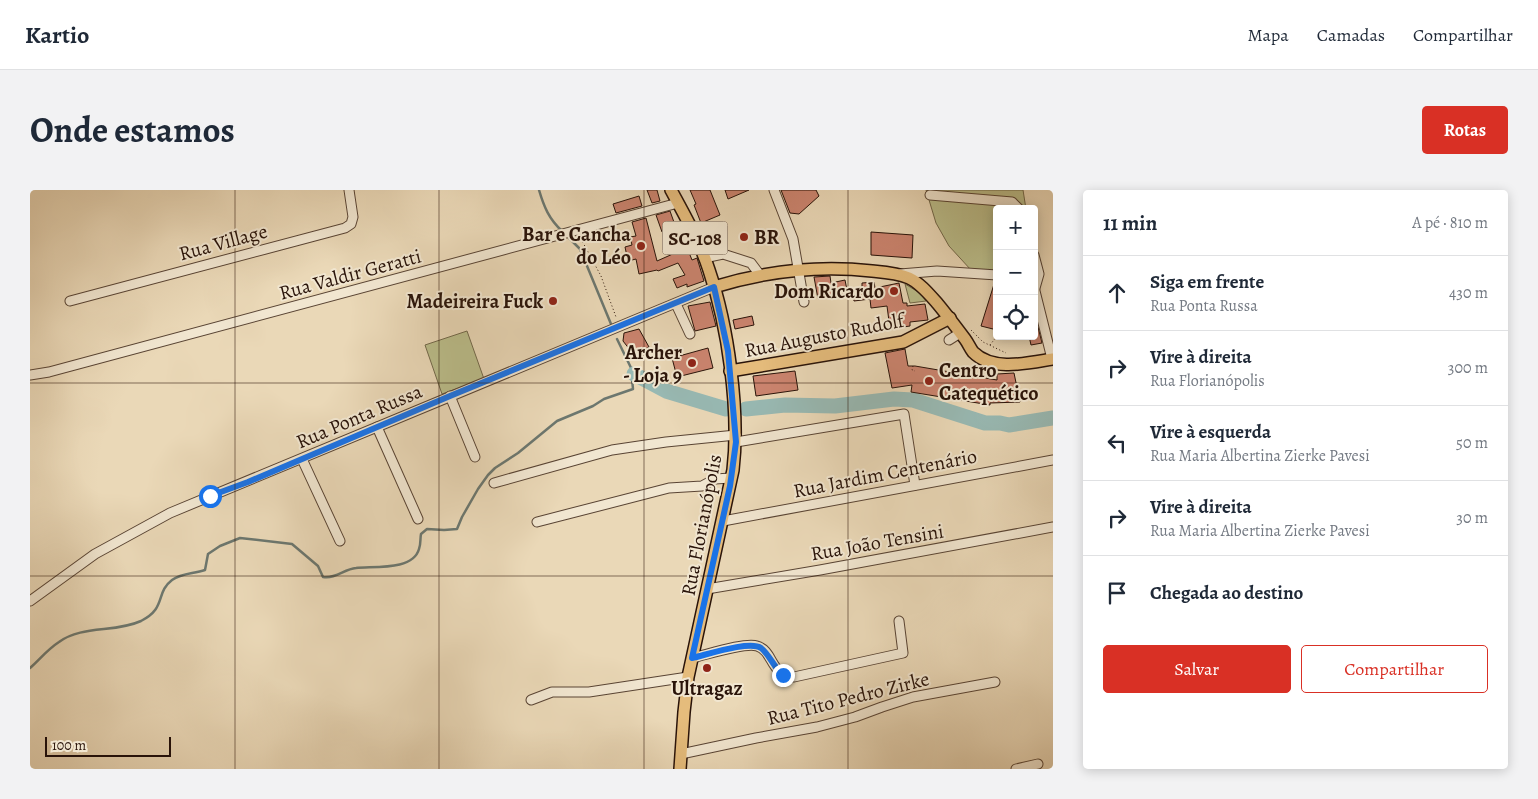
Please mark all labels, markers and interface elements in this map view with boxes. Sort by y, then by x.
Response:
text: Kartio [25,19,89,51]
text: Mapa [1247,23,1289,47]
text: Camadas [1317,23,1385,47]
text: Compartilhar [1413,23,1513,47]
text: Onde estamos [30,106,235,154]
button: Rotas [1422,106,1508,154]
map controls [993,205,1038,340]
button: + [993,205,1038,250]
text: 11 min [1103,209,1157,237]
text: A pé · 810 m [1412,212,1488,234]
street label: Rua Village [176,218,271,267]
place label: Bar e Cancha do Léo [522,221,631,271]
road number: SC-108 [662,222,728,254]
place label: BR [754,224,780,251]
marker: BR [738,231,750,243]
marker: Bar e Cancha do Léo [635,240,647,252]
street label: Rua Valdir Geratti [276,243,424,306]
button: − [993,250,1038,295]
text: Siga em frente [1150,269,1264,295]
place label: Dom Ricardo [774,278,884,305]
icon: ahead [1103,279,1131,307]
text: 430 m [1449,282,1488,304]
marker: Dom Ricardo [888,285,900,297]
place label: Madeireira Fuck [406,288,544,315]
marker: Madeireira Fuck [547,295,559,307]
button: locate [993,295,1038,340]
text: Rua Ponta Russa [1150,295,1258,317]
street label: Rua Augusto Rudolf [742,306,909,364]
place label: Archer - Loja 9 [623,339,682,389]
text: Vire à direita [1150,344,1252,370]
icon: right [1103,354,1131,382]
marker: Archer - Loja 9 [686,357,698,369]
place label: Centro Catequético [939,357,1038,407]
text: 300 m [1448,357,1488,379]
text: Rua Florianópolis [1150,370,1265,392]
marker: Centro Catequético [923,375,935,387]
street label: Rua Ponta Russa [292,377,427,455]
text: Vire à esquerda [1150,419,1271,445]
icon: left [1103,429,1131,457]
text: 50 m [1456,432,1488,454]
street label: Rua Jardim Centenário [791,442,979,505]
text: Rua Maria Albertina Zierke Pavesi [1150,445,1370,467]
street label: Rua Florianópolis [675,452,728,598]
route start [199,485,222,508]
text: Vire à direita [1150,494,1252,520]
icon: right [1103,504,1131,532]
text: 30 m [1456,507,1488,529]
street label: Rua João Tensini [808,518,946,567]
text: Rua Maria Albertina Zierke Pavesi [1150,520,1370,542]
icon: arrive [1103,579,1131,607]
text: Chegada ao destino [1150,580,1303,606]
button: Salvar [1103,645,1291,693]
button: Compartilhar [1301,645,1488,693]
marker: Ultragaz [701,662,713,674]
route end [772,664,795,687]
street label: Rua Tito Pedro Zirke [764,665,932,732]
place label: Ultragaz [671,675,743,702]
scale bar [45,734,171,757]
text: 100 m [52,736,86,755]

